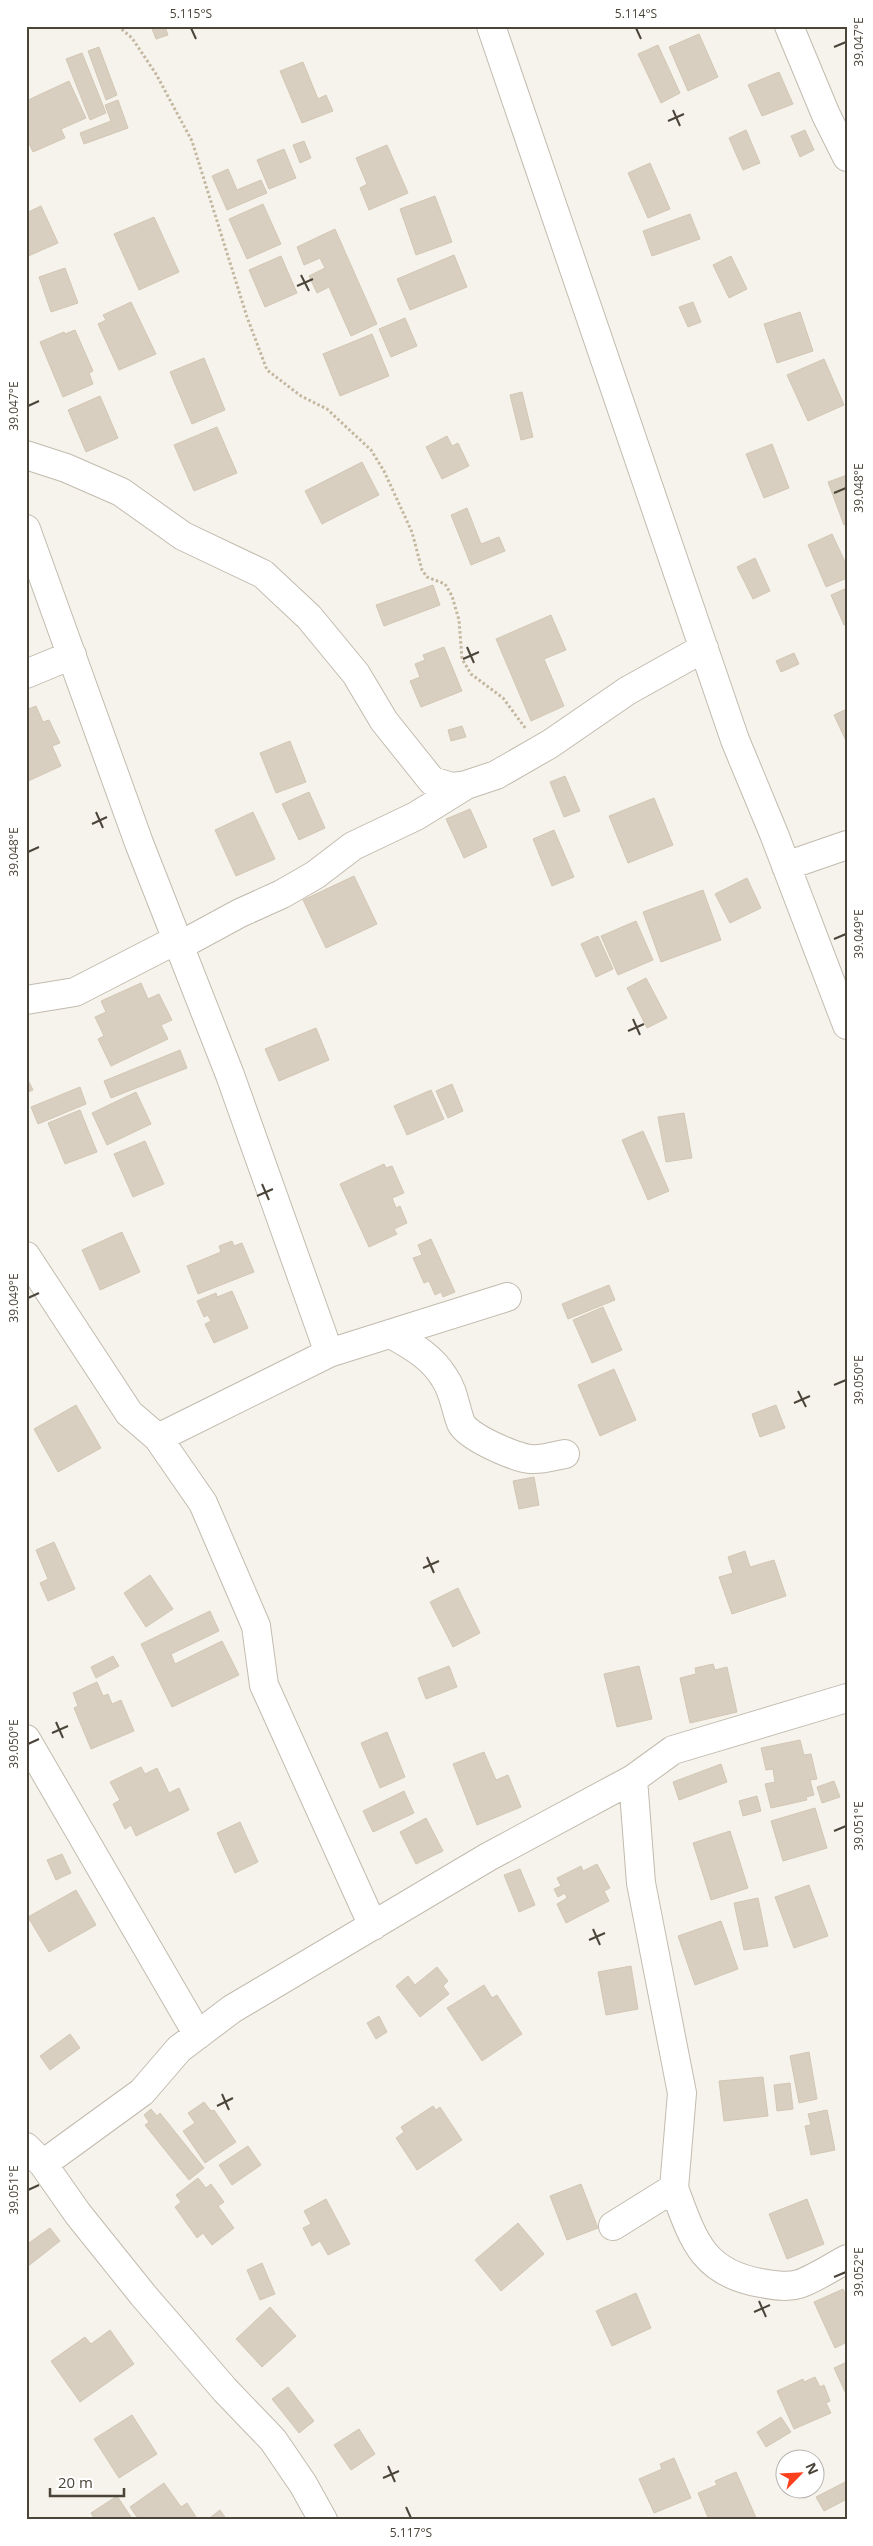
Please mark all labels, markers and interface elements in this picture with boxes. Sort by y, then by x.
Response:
text: 5.115°S [170,5,212,22]
text: 5.114°S [615,5,657,22]
text: 39.047°E [850,17,867,67]
text: 39.047°E [5,381,22,431]
text: 39.048°E [850,463,867,513]
text: 39.048°E [5,827,22,877]
text: 39.049°E [850,909,867,959]
text: 39.049°E [5,1273,22,1323]
text: 39.050°E [850,1355,867,1405]
text: 39.050°E [5,1719,22,1769]
text: 39.051°E [850,1801,867,1851]
text: 39.051°E [5,2165,22,2215]
text: 39.052°E [850,2247,867,2297]
north arrow [776,2448,826,2498]
text: N [801,2459,823,2478]
scale bar [50,2466,124,2498]
text: 20 m [58,2472,93,2492]
text: 5.117°S [390,2524,432,2541]

